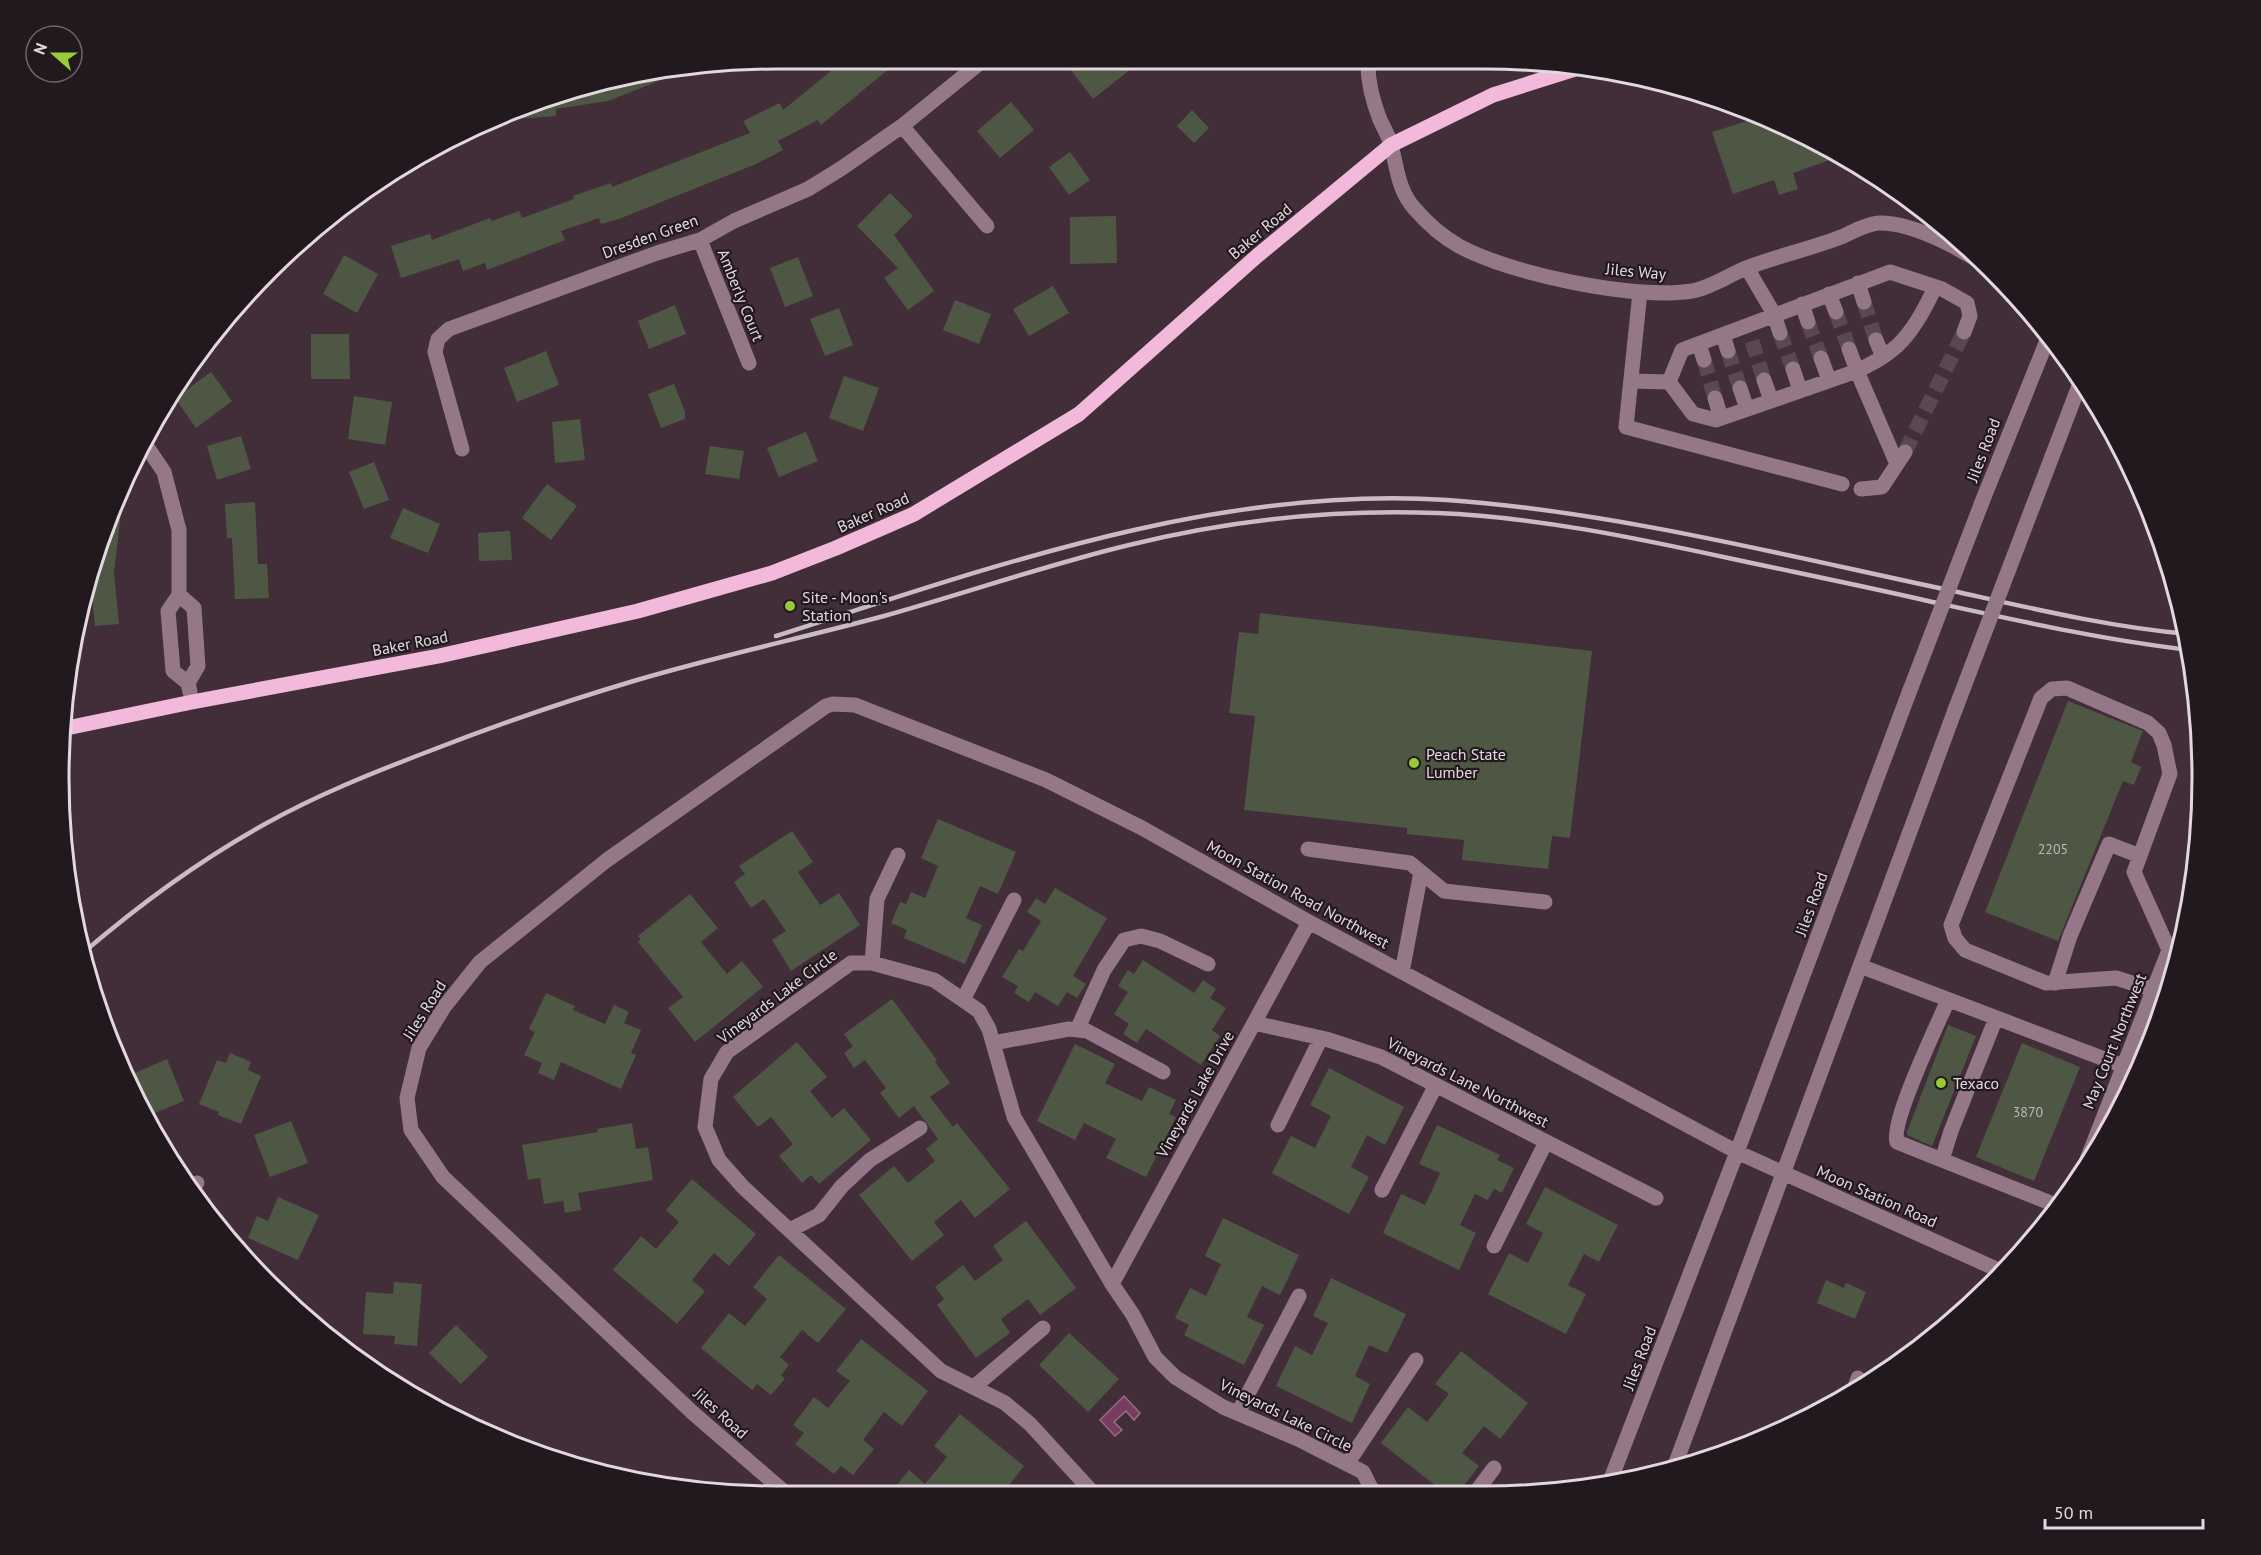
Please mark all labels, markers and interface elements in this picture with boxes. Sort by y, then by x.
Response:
north arrow [24,24,84,84]
text: N [29,40,51,57]
street label: Baker Road [1224,199,1296,263]
street label: Dresden Green [599,209,701,263]
street label: Amberly Court [713,246,769,344]
street label: Jiles Way [1604,258,1668,284]
street label: Jiles Road [1961,415,2004,486]
street label: Baker Road [834,487,912,537]
place label: Site - Moon's Station [802,587,888,625]
marker: Site - Moon's Station [783,599,797,613]
street label: Baker Road [371,626,449,660]
place label: Peach State Lumber [1426,744,1506,782]
marker: Peach State Lumber [1407,756,1421,770]
street label: Moon Station Road Northwest [1203,835,1393,953]
house number: 2205 [2038,840,2068,858]
street label: Jiles Road [1790,869,1832,940]
street label: Vineyards Lake Circle [712,944,841,1048]
street label: May Court Northwest [2078,970,2151,1112]
street label: Jiles Road [397,976,450,1044]
street label: Vineyards Lake Drive [1151,1027,1238,1162]
street label: Vineyards Lane Northwest [1383,1032,1553,1132]
place label: Texaco [1953,1073,1999,1093]
marker: Texaco [1934,1076,1948,1090]
house number: 3870 [2013,1103,2044,1121]
street label: Moon Station Road [1814,1160,1940,1232]
street label: Jiles Road [1617,1323,1660,1394]
street label: Vineyards Lake Circle [1216,1374,1356,1456]
street label: Jiles Road [689,1383,752,1443]
scale bar [2045,1492,2202,1530]
text: 50 m [2054,1501,2093,1524]

